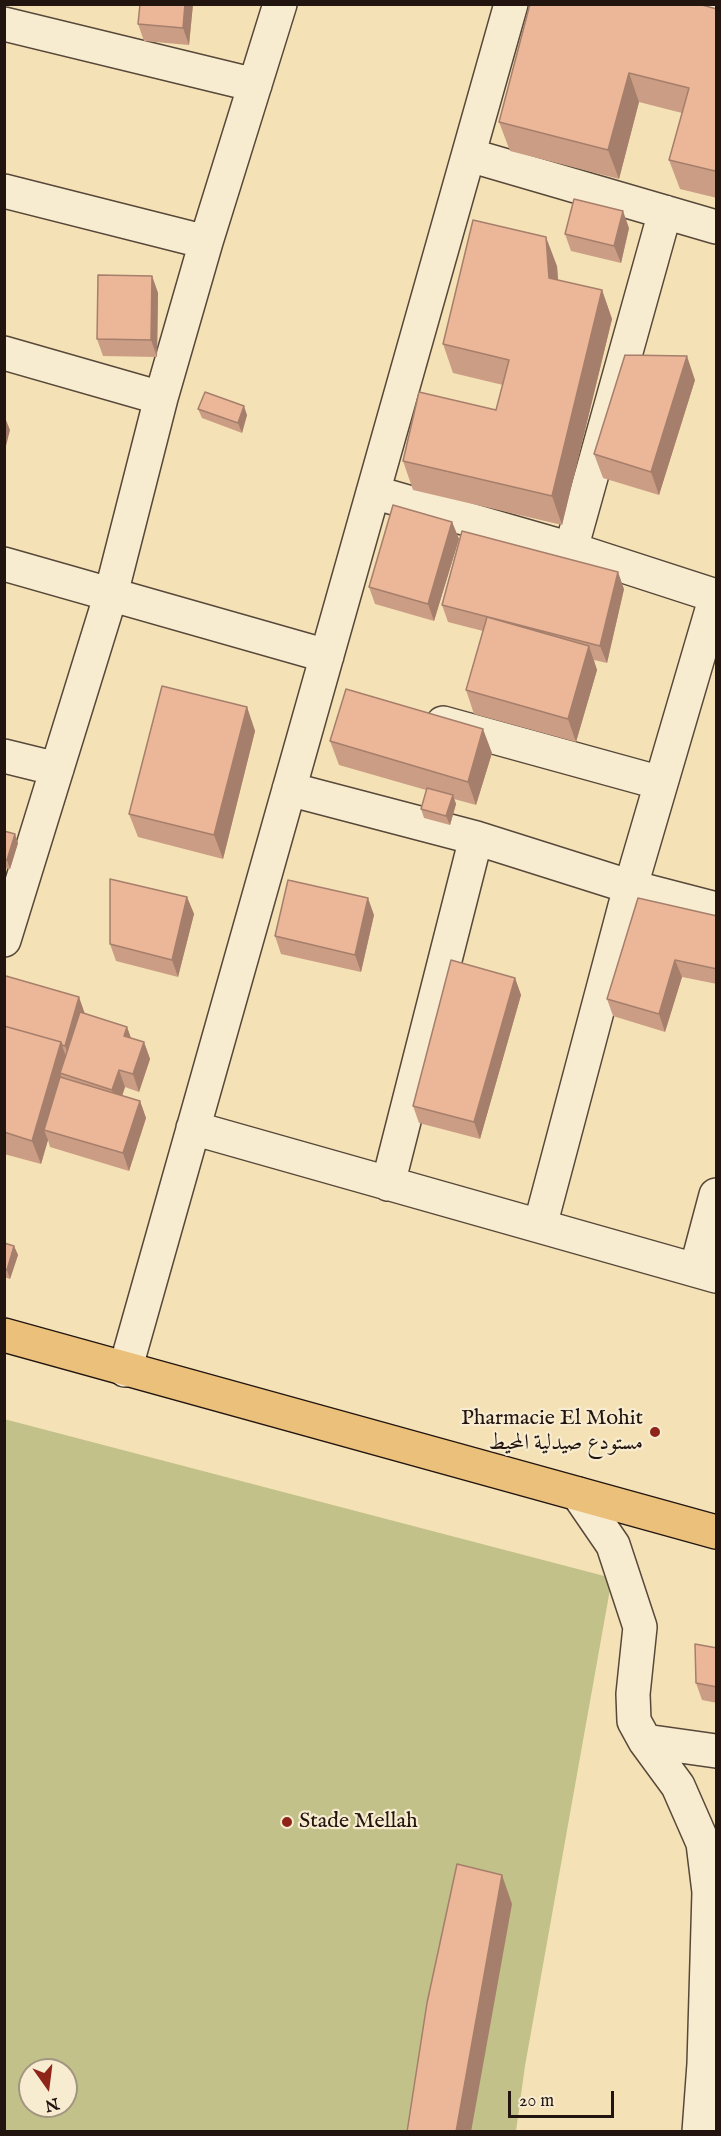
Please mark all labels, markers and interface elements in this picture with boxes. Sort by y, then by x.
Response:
place label: Pharmacie El Mohit مستودع صيدلية المحيط [461,1406,643,1458]
marker: Pharmacie El Mohit مستودع صيدلية المحيط [648,1425,662,1439]
place label: Stade Mellah [299,1809,418,1835]
marker: Stade Mellah [280,1815,294,1829]
north arrow [18,2058,78,2118]
scale bar [511,2079,618,2117]
text: 20 m [519,2090,554,2113]
text: N [43,2092,61,2115]

